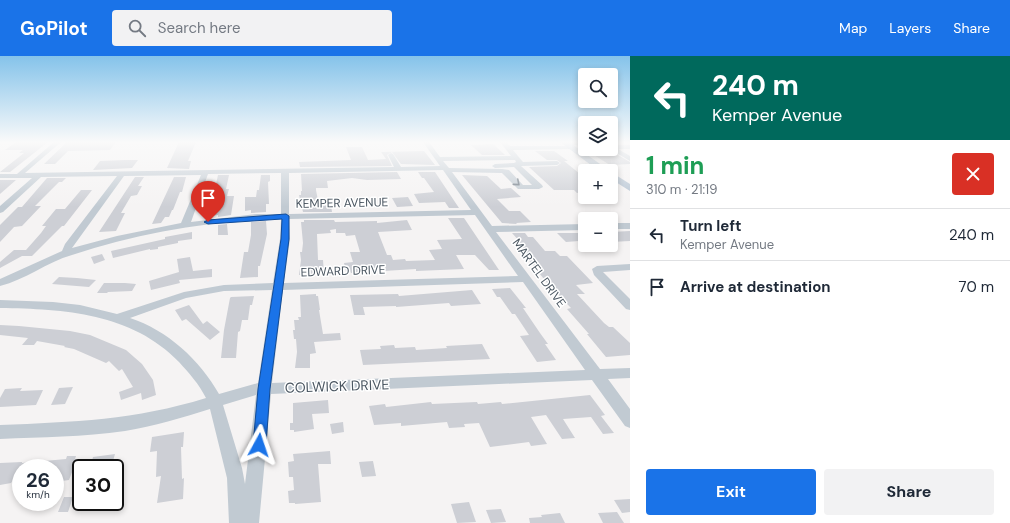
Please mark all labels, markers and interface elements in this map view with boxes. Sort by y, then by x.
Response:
search box [112,10,392,46]
text: GoPilot [20,16,88,41]
icon: search [126,17,148,39]
text: Search here [158,18,241,38]
text: Map [839,19,867,37]
text: Layers [889,19,931,37]
text: Share [953,19,990,37]
text: 240 m [712,67,799,104]
map controls [578,68,618,252]
button: search [578,68,618,108]
icon: left [646,72,698,124]
text: Kemper Avenue [712,103,842,127]
button: layers [578,116,618,156]
text: 1 min [646,150,704,181]
button: close [952,153,994,195]
button: + [578,164,618,204]
one-way arrow [512,178,520,185]
pin [191,181,225,222]
text: 310 m · 21:19 [646,181,717,198]
icon: arrive [197,187,219,209]
street label: KEMPER AVENUE [296,194,389,212]
button: − [578,212,618,252]
text: Turn left [680,216,741,236]
icon: left [646,224,668,246]
text: 240 m [949,225,994,245]
street label: MARTEL DRIVE [509,235,569,311]
text: Kemper Avenue [680,236,774,253]
street label: EDWARD DRIVE [300,262,386,280]
icon: arrive [646,276,668,298]
text: Arrive at destination [680,277,831,297]
text: 70 m [959,277,994,297]
street label: COLWICK DRIVE [284,375,390,397]
position arrow [238,424,280,466]
speed limit sign: 30 [72,459,124,511]
text: 26 [26,467,50,493]
button: Exit [646,469,816,515]
button: Share [824,469,994,515]
text: km/h [26,488,50,501]

